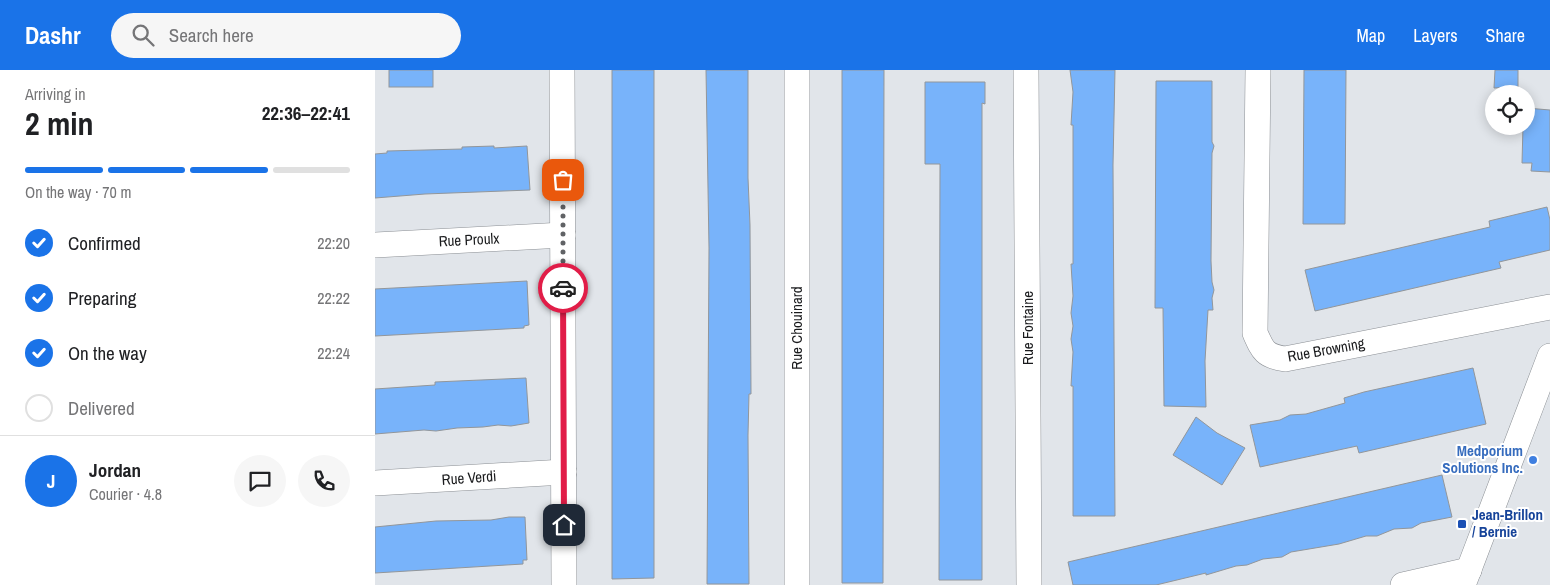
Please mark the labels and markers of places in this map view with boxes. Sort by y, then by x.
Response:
pin [542,159,584,201]
place label: Medporium Solutions Inc. [1442,440,1523,478]
marker: Medporium Solutions Inc. [1527,454,1539,466]
pin [543,504,585,546]
place label: Jean-Brillon / Bernie [1472,504,1543,542]
marker: Jean-Brillon / Bernie [1456,518,1468,530]

